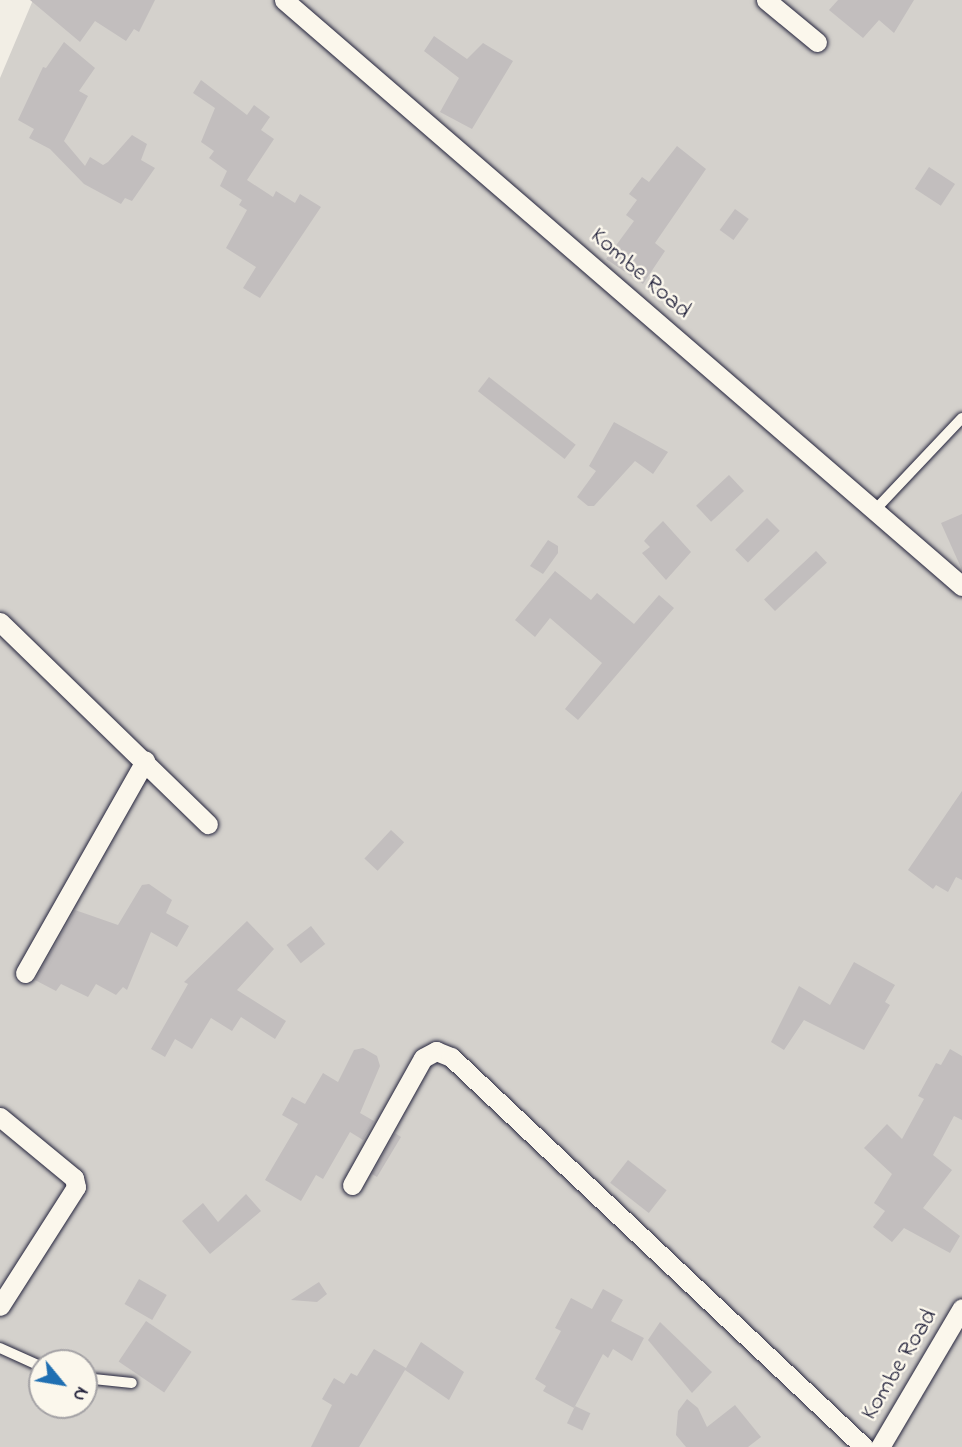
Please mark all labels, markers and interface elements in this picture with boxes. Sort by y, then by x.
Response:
street label: Kombe Road [584,222,696,326]
street label: Kombe Road [856,1304,944,1426]
north arrow [28,1349,98,1419]
text: N [65,1381,95,1406]

